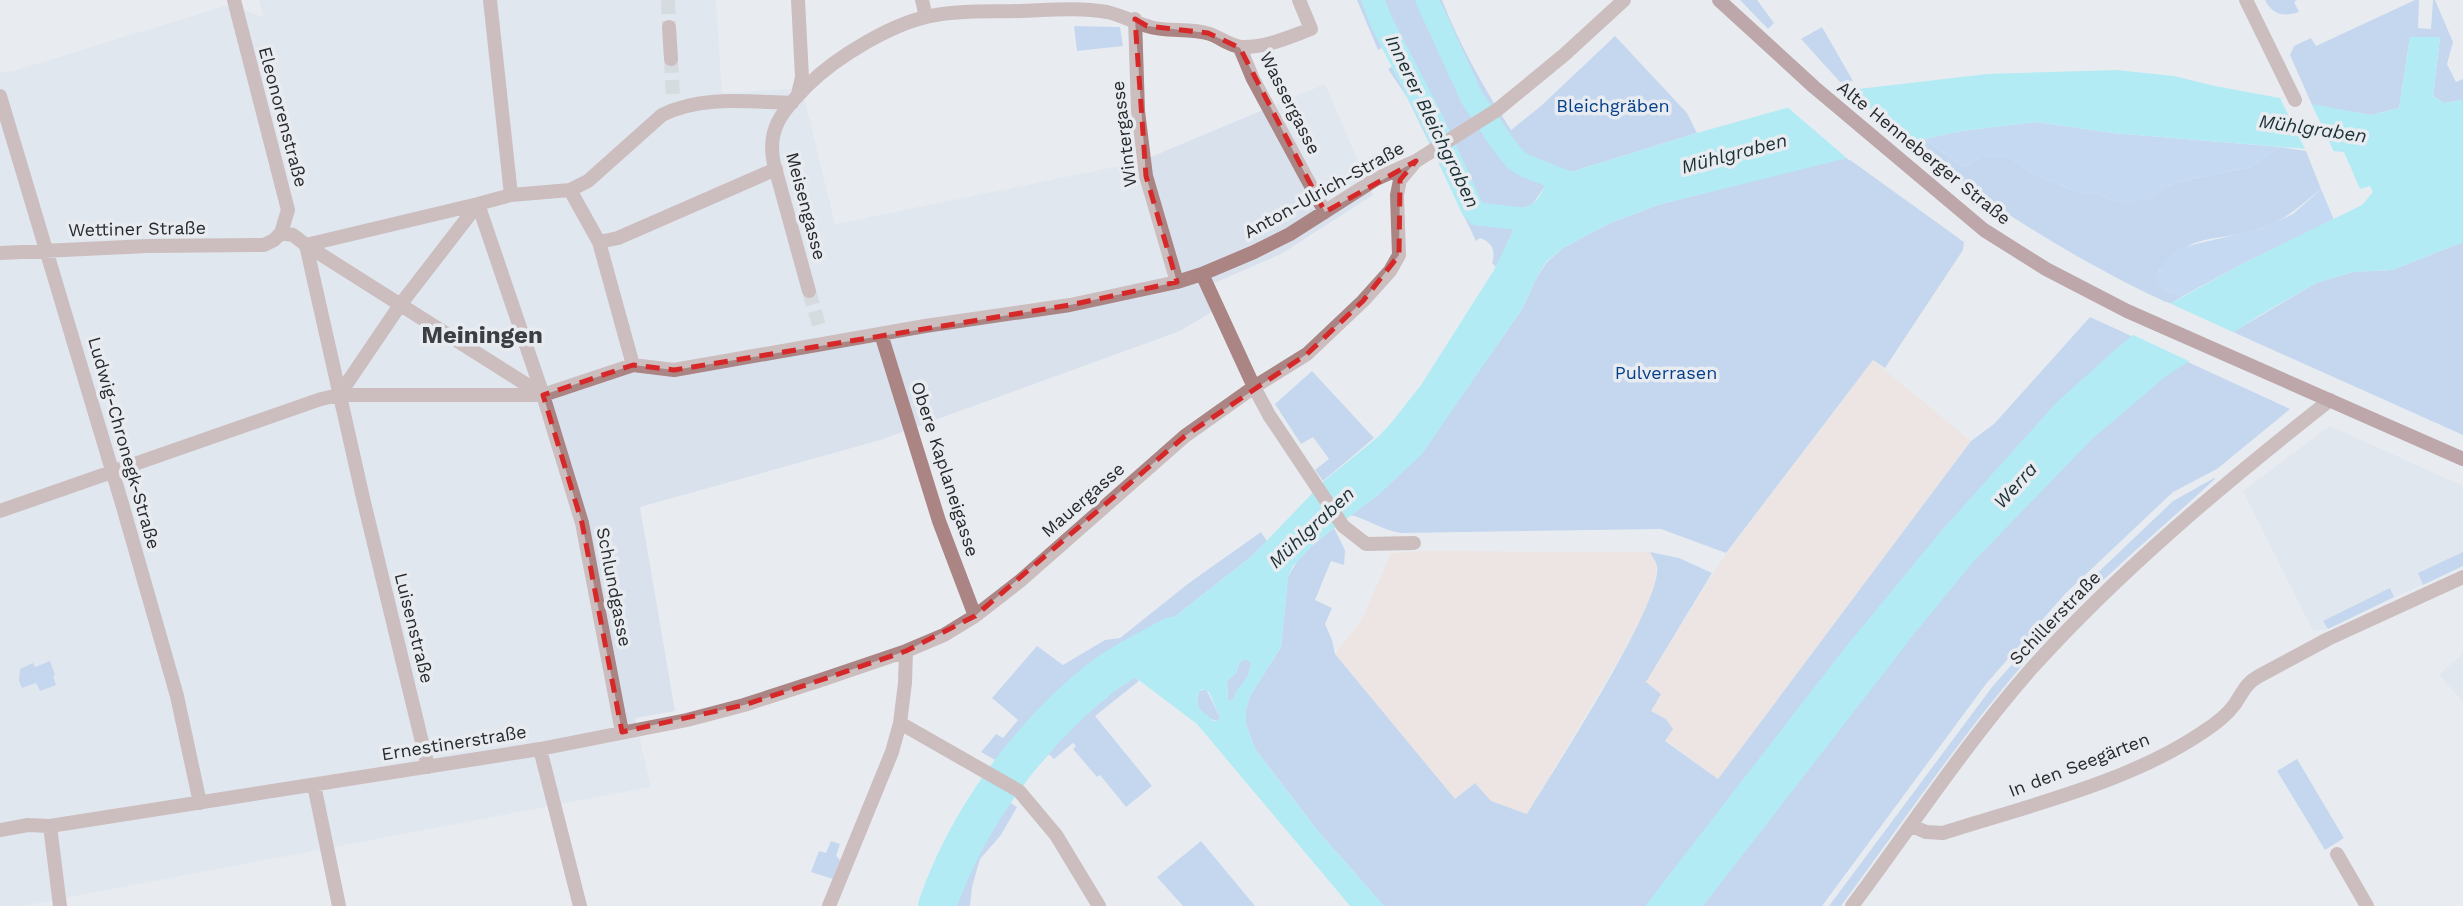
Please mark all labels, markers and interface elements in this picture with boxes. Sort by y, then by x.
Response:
water label: Innerer Bleichgraben [1381,31,1485,212]
street label: Eleonorenstraße [255,44,312,189]
street label: Wassergasse [1256,48,1325,157]
street label: Alte Henneberger Straße [1834,76,2015,229]
street label: Wintergasse [1107,80,1140,188]
park label: Bleichgräben [1556,95,1670,116]
water label: Mühlgraben [2257,110,2368,147]
water label: Mühlgraben [1679,128,1790,179]
street label: Anton-Ulrich-Straße [1240,137,1407,242]
street label: Meisengasse [782,150,831,262]
street label: Wettiner Straße [68,217,206,240]
district label: Meiningen [421,321,543,349]
street label: Ludwig-Chronegk-Straße [84,334,165,551]
park label: Pulverrasen [1615,362,1717,383]
street label: Obere Kaplaneigasse [907,379,984,559]
water label: Werra [1989,457,2042,513]
street label: Mauergasse [1037,458,1128,541]
water label: Mühlgraben [1264,482,1359,573]
street label: Schlundgasse [593,526,636,648]
street label: Schillerstraße [2005,567,2104,669]
street label: Luisenstraße [391,570,438,685]
street label: Ernestinerstraße [380,721,528,764]
street label: In den Seegärten [2005,728,2152,801]

